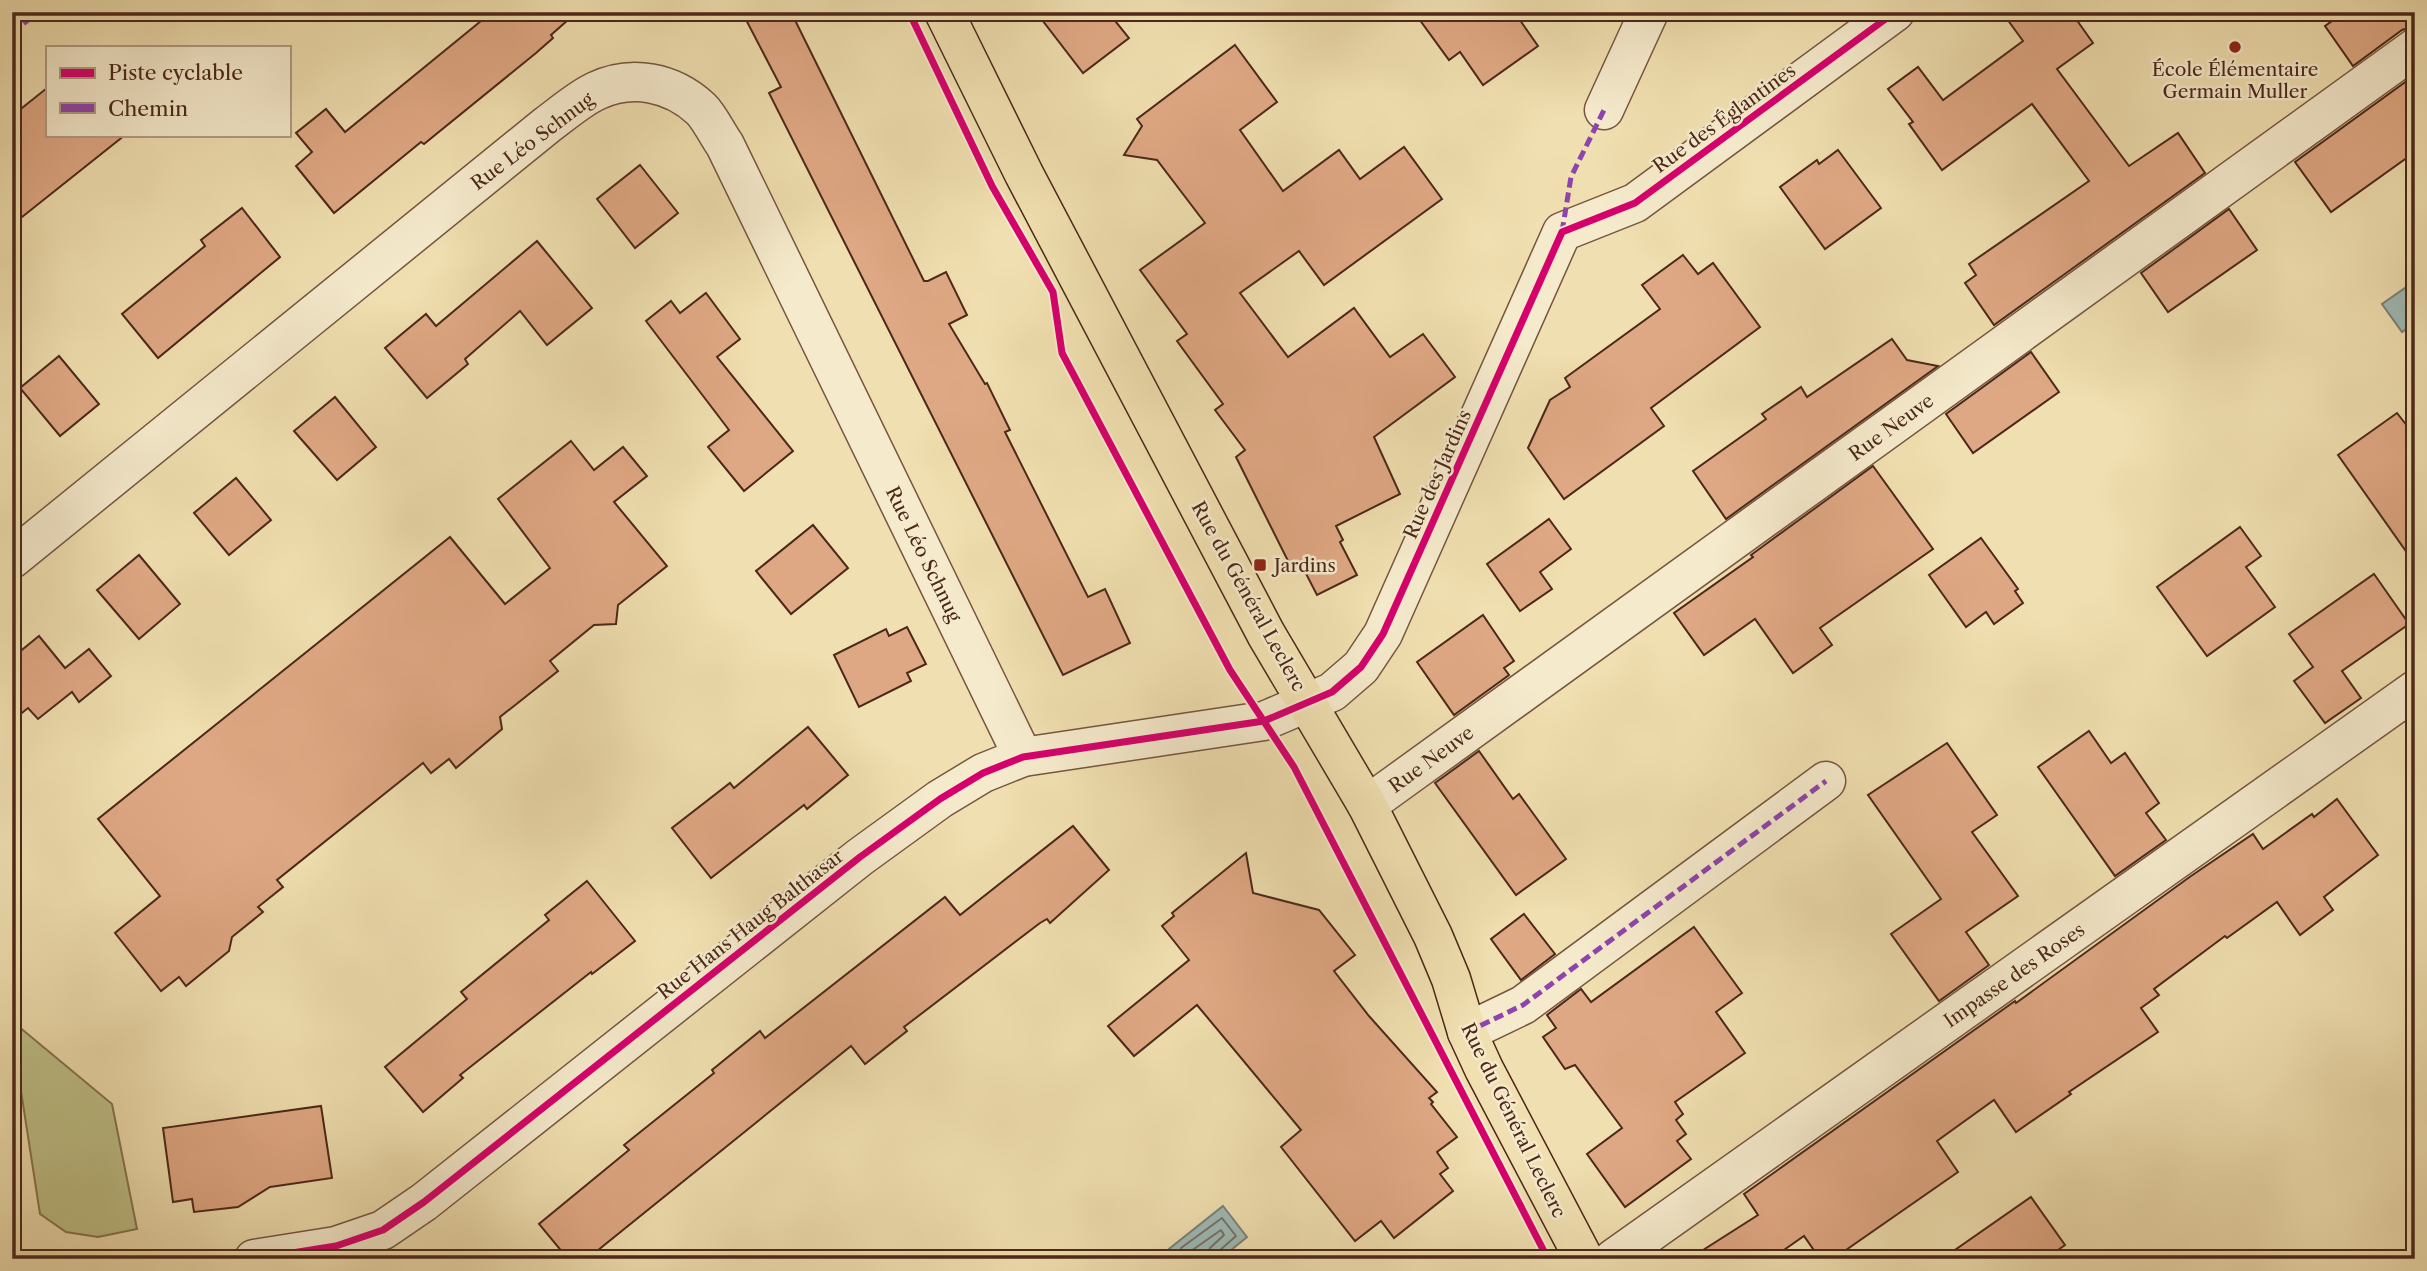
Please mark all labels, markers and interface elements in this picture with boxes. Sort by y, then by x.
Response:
marker: École Élémentaire Germain Muller [2227,39,2243,55]
legend [46,46,290,136]
place label: École Élémentaire Germain Muller [2152,58,2318,103]
street label: Rue des Églantines [1648,59,1800,178]
text: Piste cyclable [108,60,243,85]
street label: Rue Léo Schnug [466,87,599,195]
text: Chemin [108,96,188,121]
street label: Rue Neuve [1844,389,1938,466]
street label: Rue des Jardins [1399,406,1476,542]
street label: Rue Léo Schnug [881,483,967,627]
street label: Rue du Général Leclerc [1187,497,1310,695]
place label: Jardins [1271,554,1336,577]
marker: Jardins [1252,557,1268,573]
street label: Rue Neuve [1384,721,1478,798]
street label: Rue Hans Haug Balthasar [653,845,848,1004]
street label: Impasse des Roses [1939,918,2089,1033]
street label: Rue du Général Leclerc [1456,1019,1571,1221]

